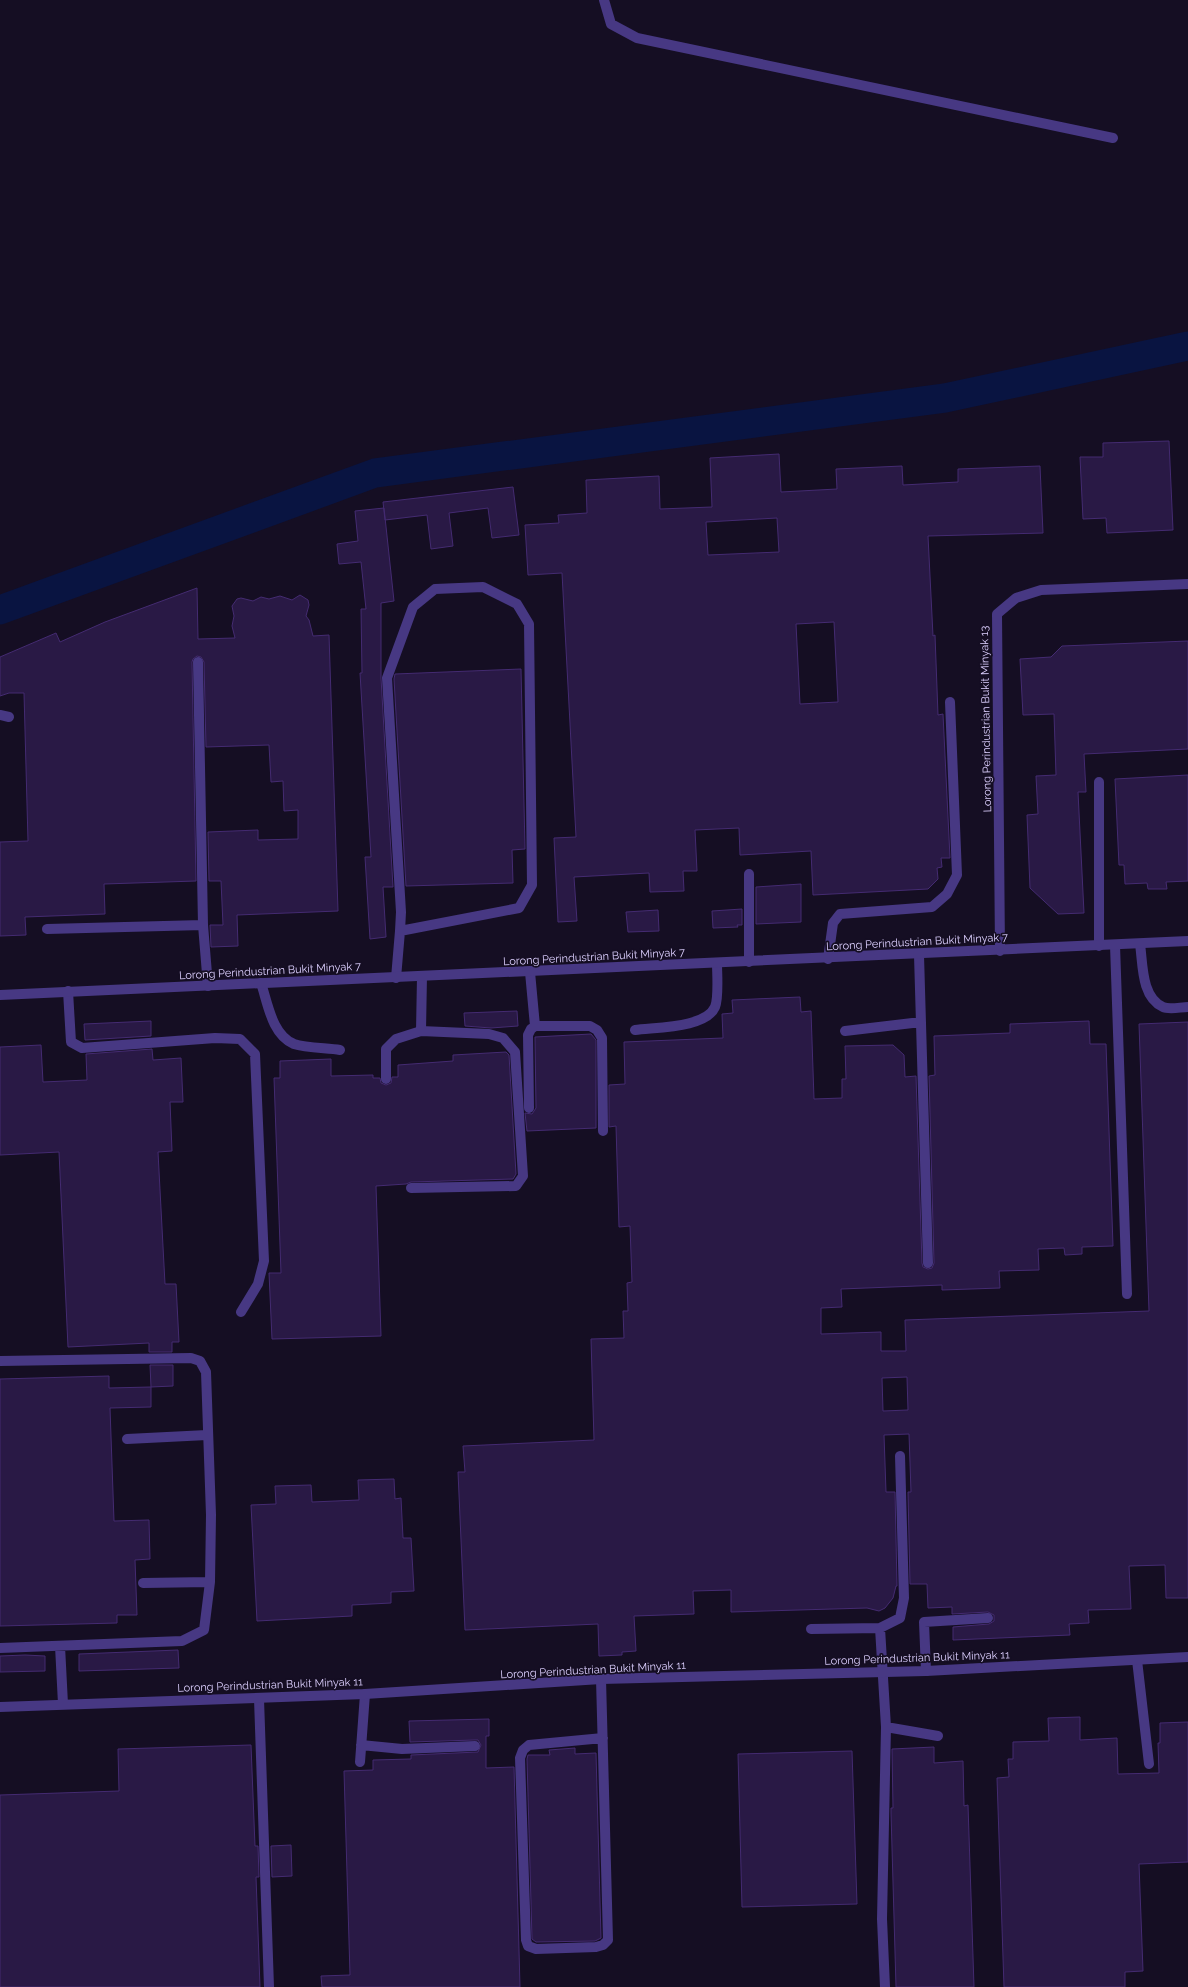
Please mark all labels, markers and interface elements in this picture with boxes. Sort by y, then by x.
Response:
street label: Lorong Perindustrian Bukit Minyak 13 [978,625,994,812]
street label: Lorong Perindustrian Bukit Minyak 7 [826,931,1008,953]
street label: Lorong Perindustrian Bukit Minyak 7 [503,946,685,968]
street label: Lorong Perindustrian Bukit Minyak 7 [179,960,361,982]
street label: Lorong Perindustrian Bukit Minyak 11 [824,1648,1010,1668]
street label: Lorong Perindustrian Bukit Minyak 11 [500,1659,686,1681]
street label: Lorong Perindustrian Bukit Minyak 11 [177,1675,363,1695]

